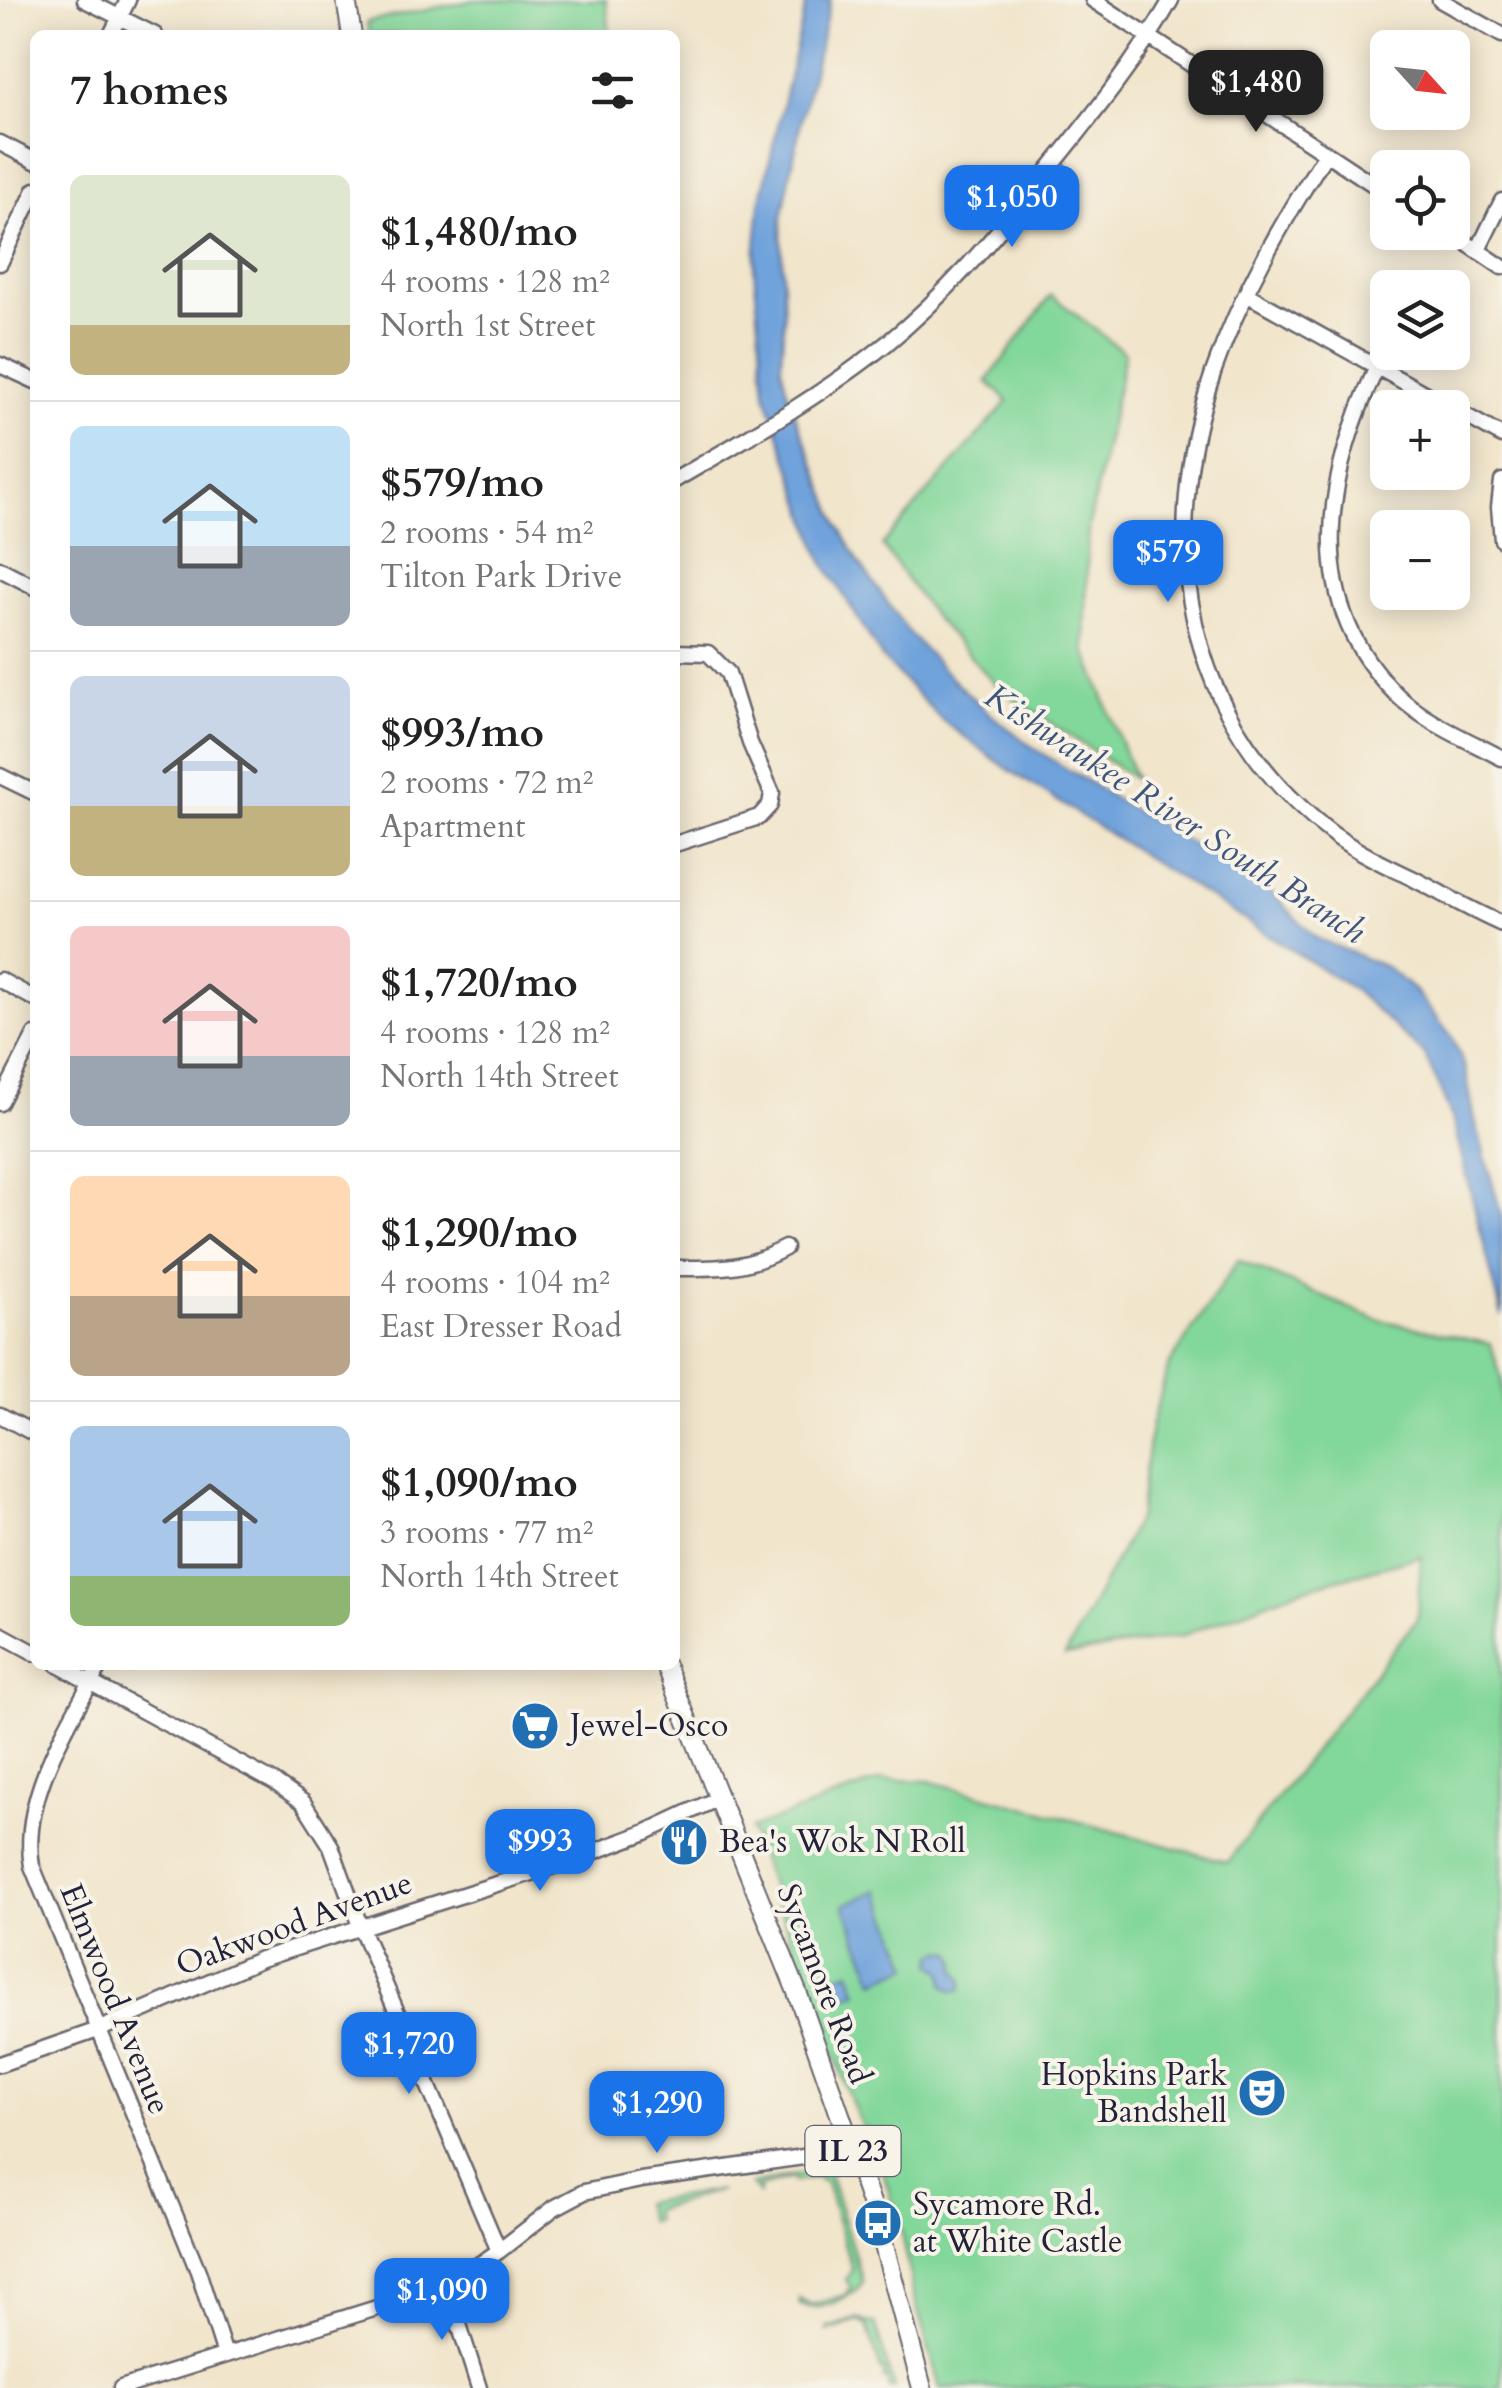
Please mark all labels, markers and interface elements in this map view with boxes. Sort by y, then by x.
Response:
north arrow [1370,30,1470,130]
map controls [1370,30,1470,610]
pin: $1,480 [1175,50,1337,135]
text: $1,480 [1210,60,1302,104]
text: 7 homes [70,62,228,119]
icon: filters [585,63,640,118]
button: locate [1370,150,1470,250]
pin: $1,050 [931,165,1093,250]
text: $1,050 [966,175,1058,219]
text: $1,480/mo [380,203,578,260]
icon: home [150,215,270,335]
text: 4 rooms · 128 m² [380,260,610,304]
button: layers [1370,270,1470,370]
text: North 1st Street [380,304,595,348]
button: + [1370,390,1470,490]
text: $579/mo [380,454,544,511]
icon: home [150,466,270,586]
button: − [1370,510,1470,610]
text: 2 rooms · 54 m² [380,511,593,555]
pin: $579 [1109,520,1227,605]
text: $579 [1135,530,1201,574]
text: Tilton Park Drive [380,555,622,599]
water label: Kishwaukee River South Branch [975,673,1375,956]
text: $993/mo [380,704,544,761]
icon: home [150,716,270,836]
text: 2 rooms · 72 m² [380,761,593,805]
text: Apartment [380,805,525,849]
text: $1,720/mo [380,954,578,1011]
icon: home [150,966,270,1086]
text: 4 rooms · 128 m² [380,1011,610,1055]
text: North 14th Street [380,1055,619,1099]
text: $1,290/mo [380,1204,578,1261]
icon: home [150,1216,270,1336]
text: 4 rooms · 104 m² [380,1261,610,1305]
text: East Dresser Road [380,1305,622,1349]
text: $1,090/mo [380,1454,578,1511]
icon: home [150,1466,270,1586]
text: 3 rooms · 77 m² [380,1511,593,1555]
text: North 14th Street [380,1555,619,1599]
supermarket icon: Jewel-Osco [509,1700,561,1752]
place label: Jewel-Osco [566,1704,728,1748]
pin: $993 [481,1809,599,1894]
restaurant icon: Bea's Wok N Roll [658,1816,710,1868]
text: $993 [507,1819,573,1863]
place label: Bea's Wok N Roll [719,1820,966,1864]
street label: Oakwood Avenue [170,1861,418,1987]
street label: Elmwood Avenue [49,1877,181,2121]
street label: Sycamore Road [766,1878,882,2090]
pin: $1,720 [328,2012,490,2097]
text: $1,720 [363,2022,455,2066]
place label: Hopkins Park Bandshell [1041,2053,1227,2134]
theatre icon: Hopkins Park Bandshell [1236,2067,1288,2119]
pin: $1,290 [576,2071,738,2156]
text: $1,290 [611,2081,703,2125]
road number: IL 23 [806,2126,900,2176]
place label: Sycamore Rd. at White Castle [913,2183,1122,2264]
bus stop icon: Sycamore Rd. at White Castle [852,2197,904,2249]
pin: $1,090 [361,2258,523,2343]
text: $1,090 [396,2268,488,2312]

